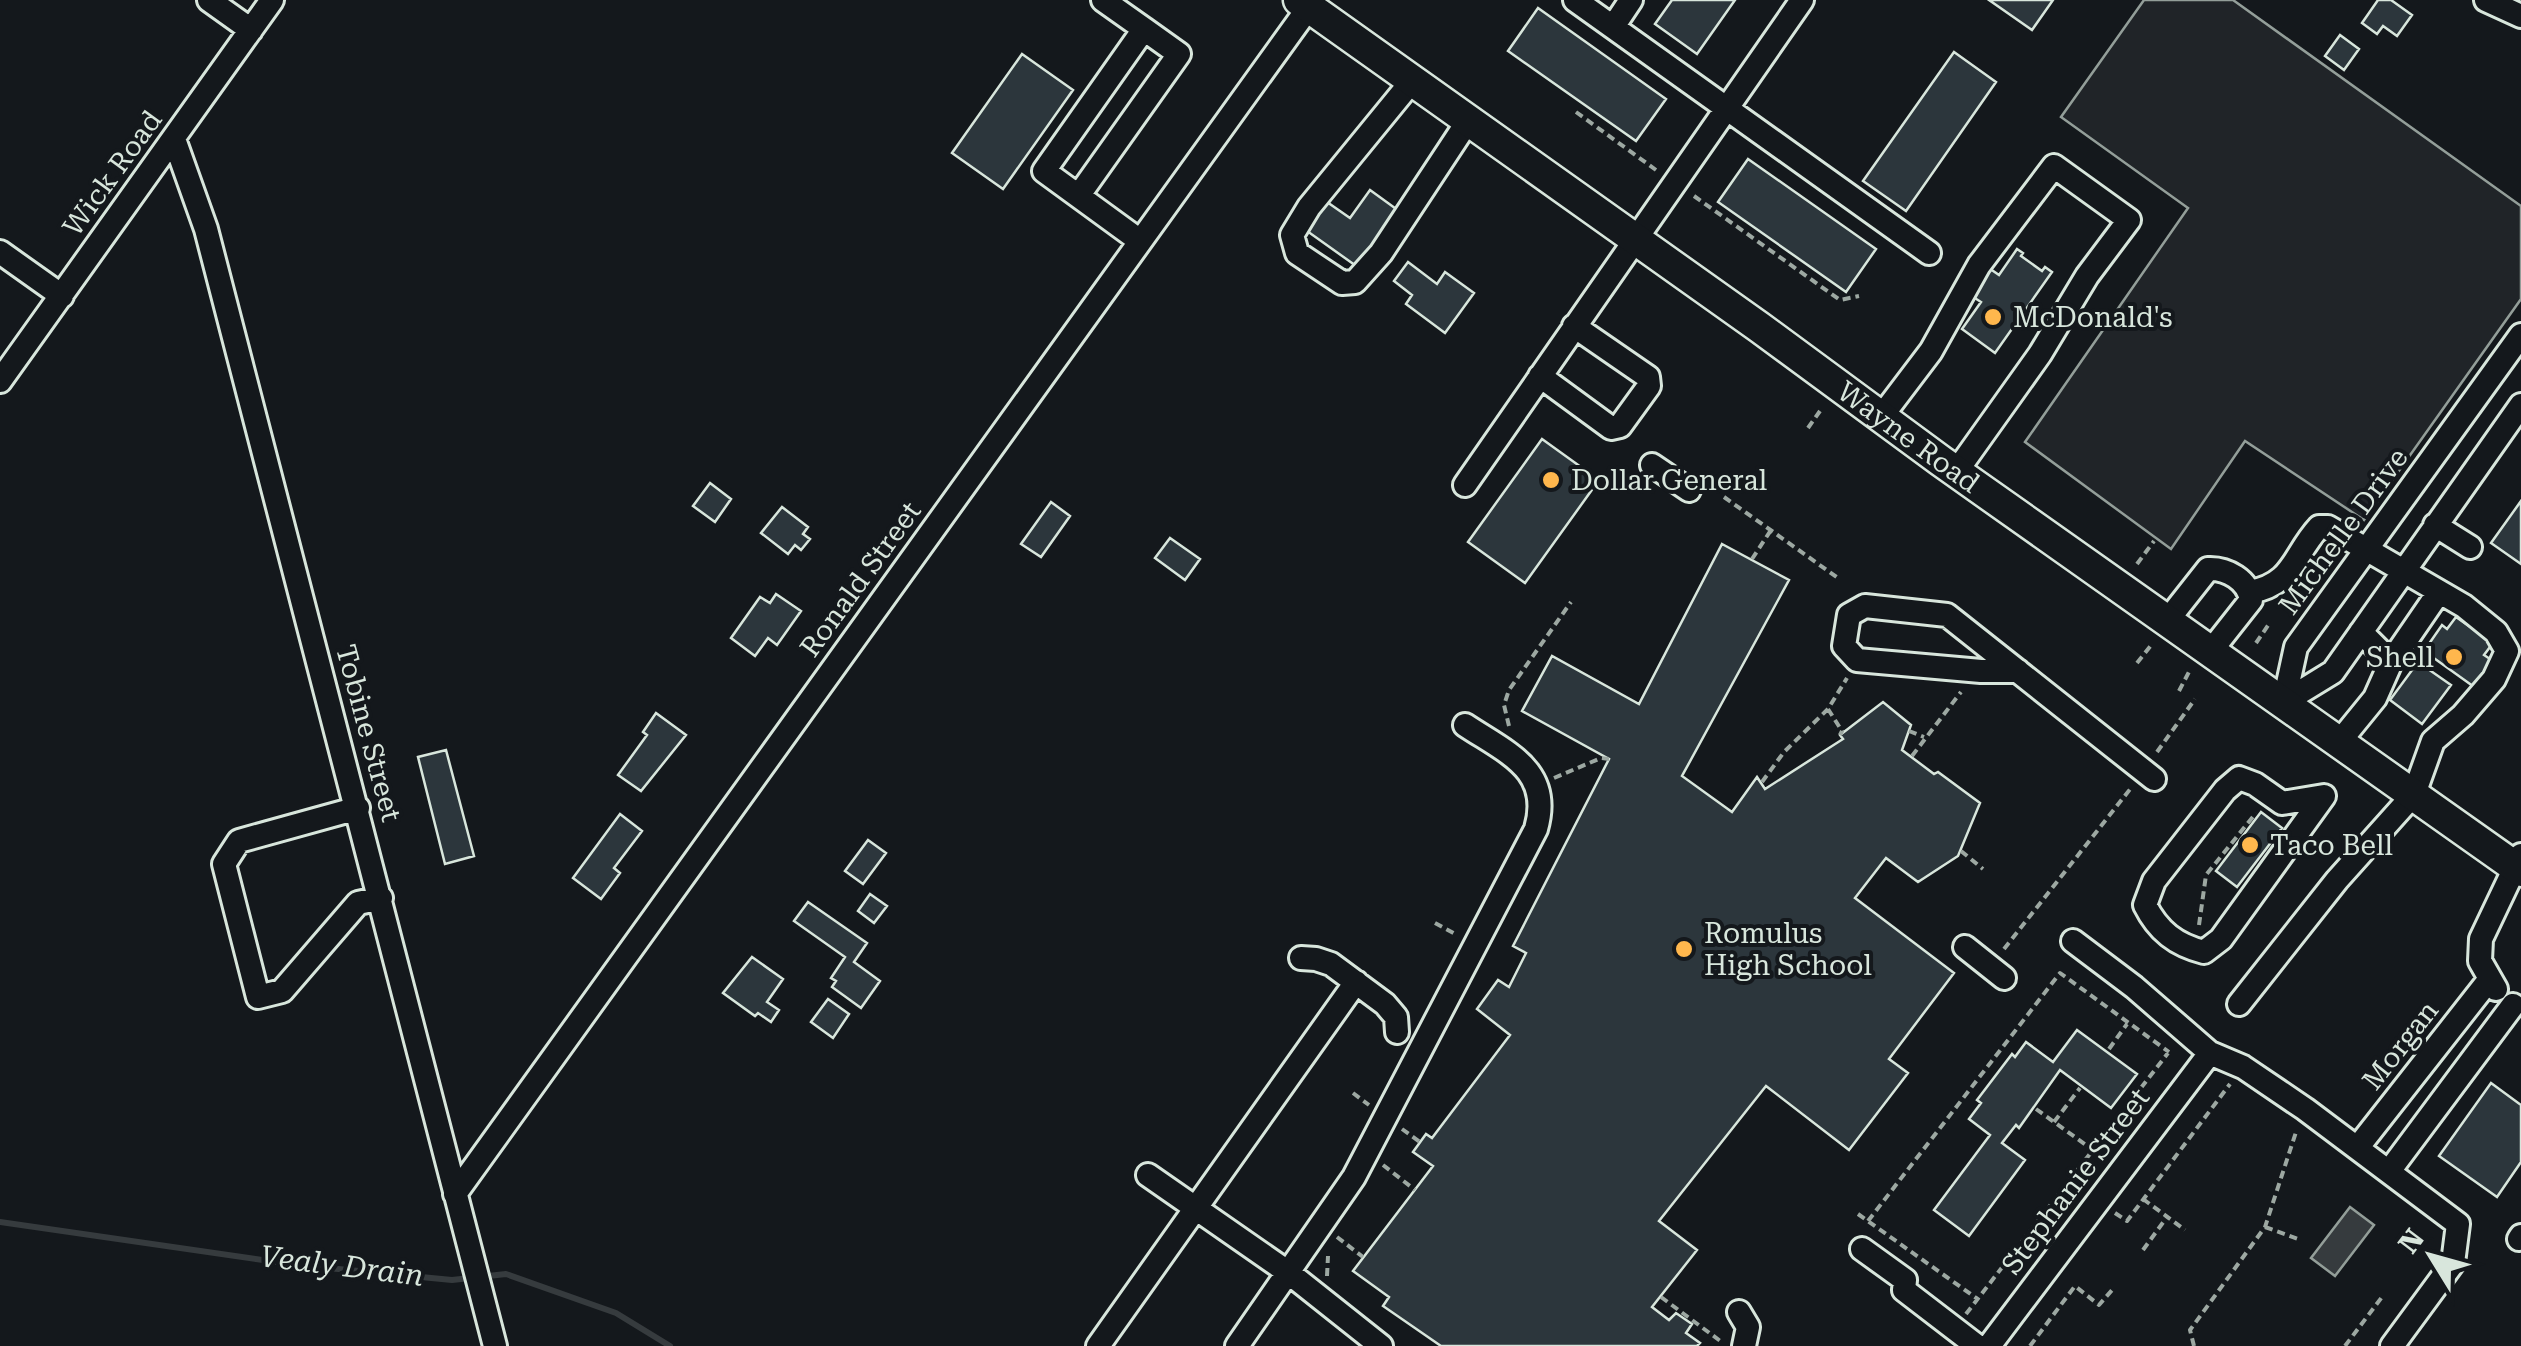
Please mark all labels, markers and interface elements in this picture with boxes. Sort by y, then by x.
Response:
street label: Wick Road [56,104,169,242]
place label: McDonald's [2013,301,2173,334]
marker: McDonald's [1982,306,2004,328]
street label: Wayne Road [1831,374,1986,500]
street label: Michelle Drive [2272,442,2415,621]
place label: Dollar General [1571,464,1768,497]
marker: Dollar General [1540,469,1562,491]
street label: Ronald Street [793,495,928,663]
street label: Tobine Street [329,641,408,825]
place label: Shell [2366,641,2434,674]
marker: Shell [2443,646,2465,668]
place label: Taco Bell [2270,829,2393,862]
marker: Taco Bell [2239,834,2261,856]
place label: Romulus High School [1704,917,1872,982]
marker: Romulus High School [1673,938,1695,960]
street label: Morgan [2356,994,2445,1096]
street label: Stephanie Street [1995,1082,2156,1281]
north arrow [2381,1206,2481,1306]
text: N [2392,1223,2431,1260]
water label: Vealy Drain [258,1238,426,1293]

